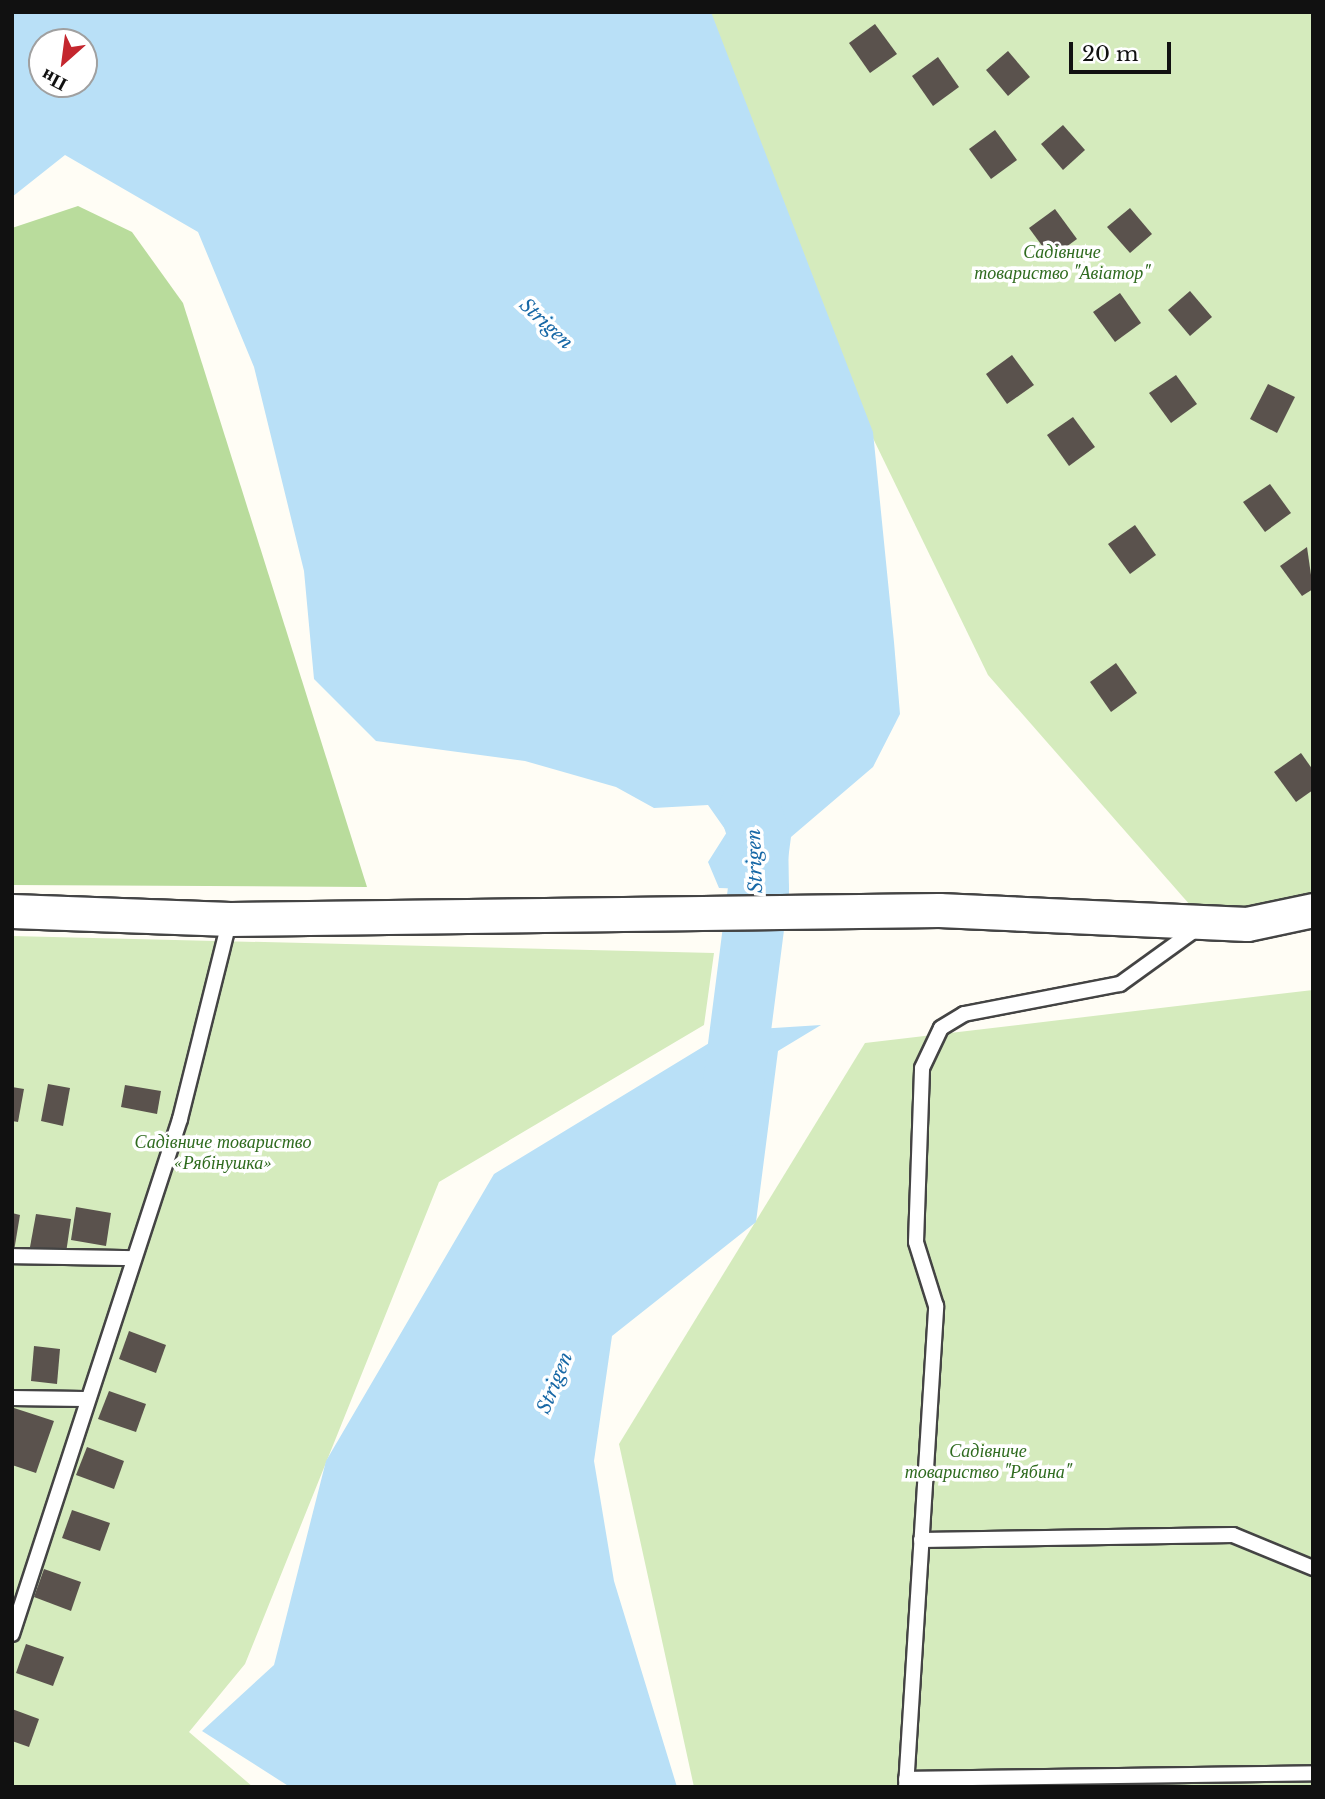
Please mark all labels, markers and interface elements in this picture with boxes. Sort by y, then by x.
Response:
north arrow [28,28,98,98]
scale bar [1073,28,1174,72]
text: 20 m [1082,41,1139,67]
text: Пн [37,64,71,96]
park label: Садівниче товариство "Авіатор" [974,242,1150,284]
water label: Strigen [515,294,577,354]
water label: Strigen [742,829,768,893]
park label: Садівниче товариство «Рябінушка» [135,1132,311,1174]
water label: Strigen [532,1349,578,1417]
park label: Садівниче товариство "Рябина" [904,1441,1072,1484]

